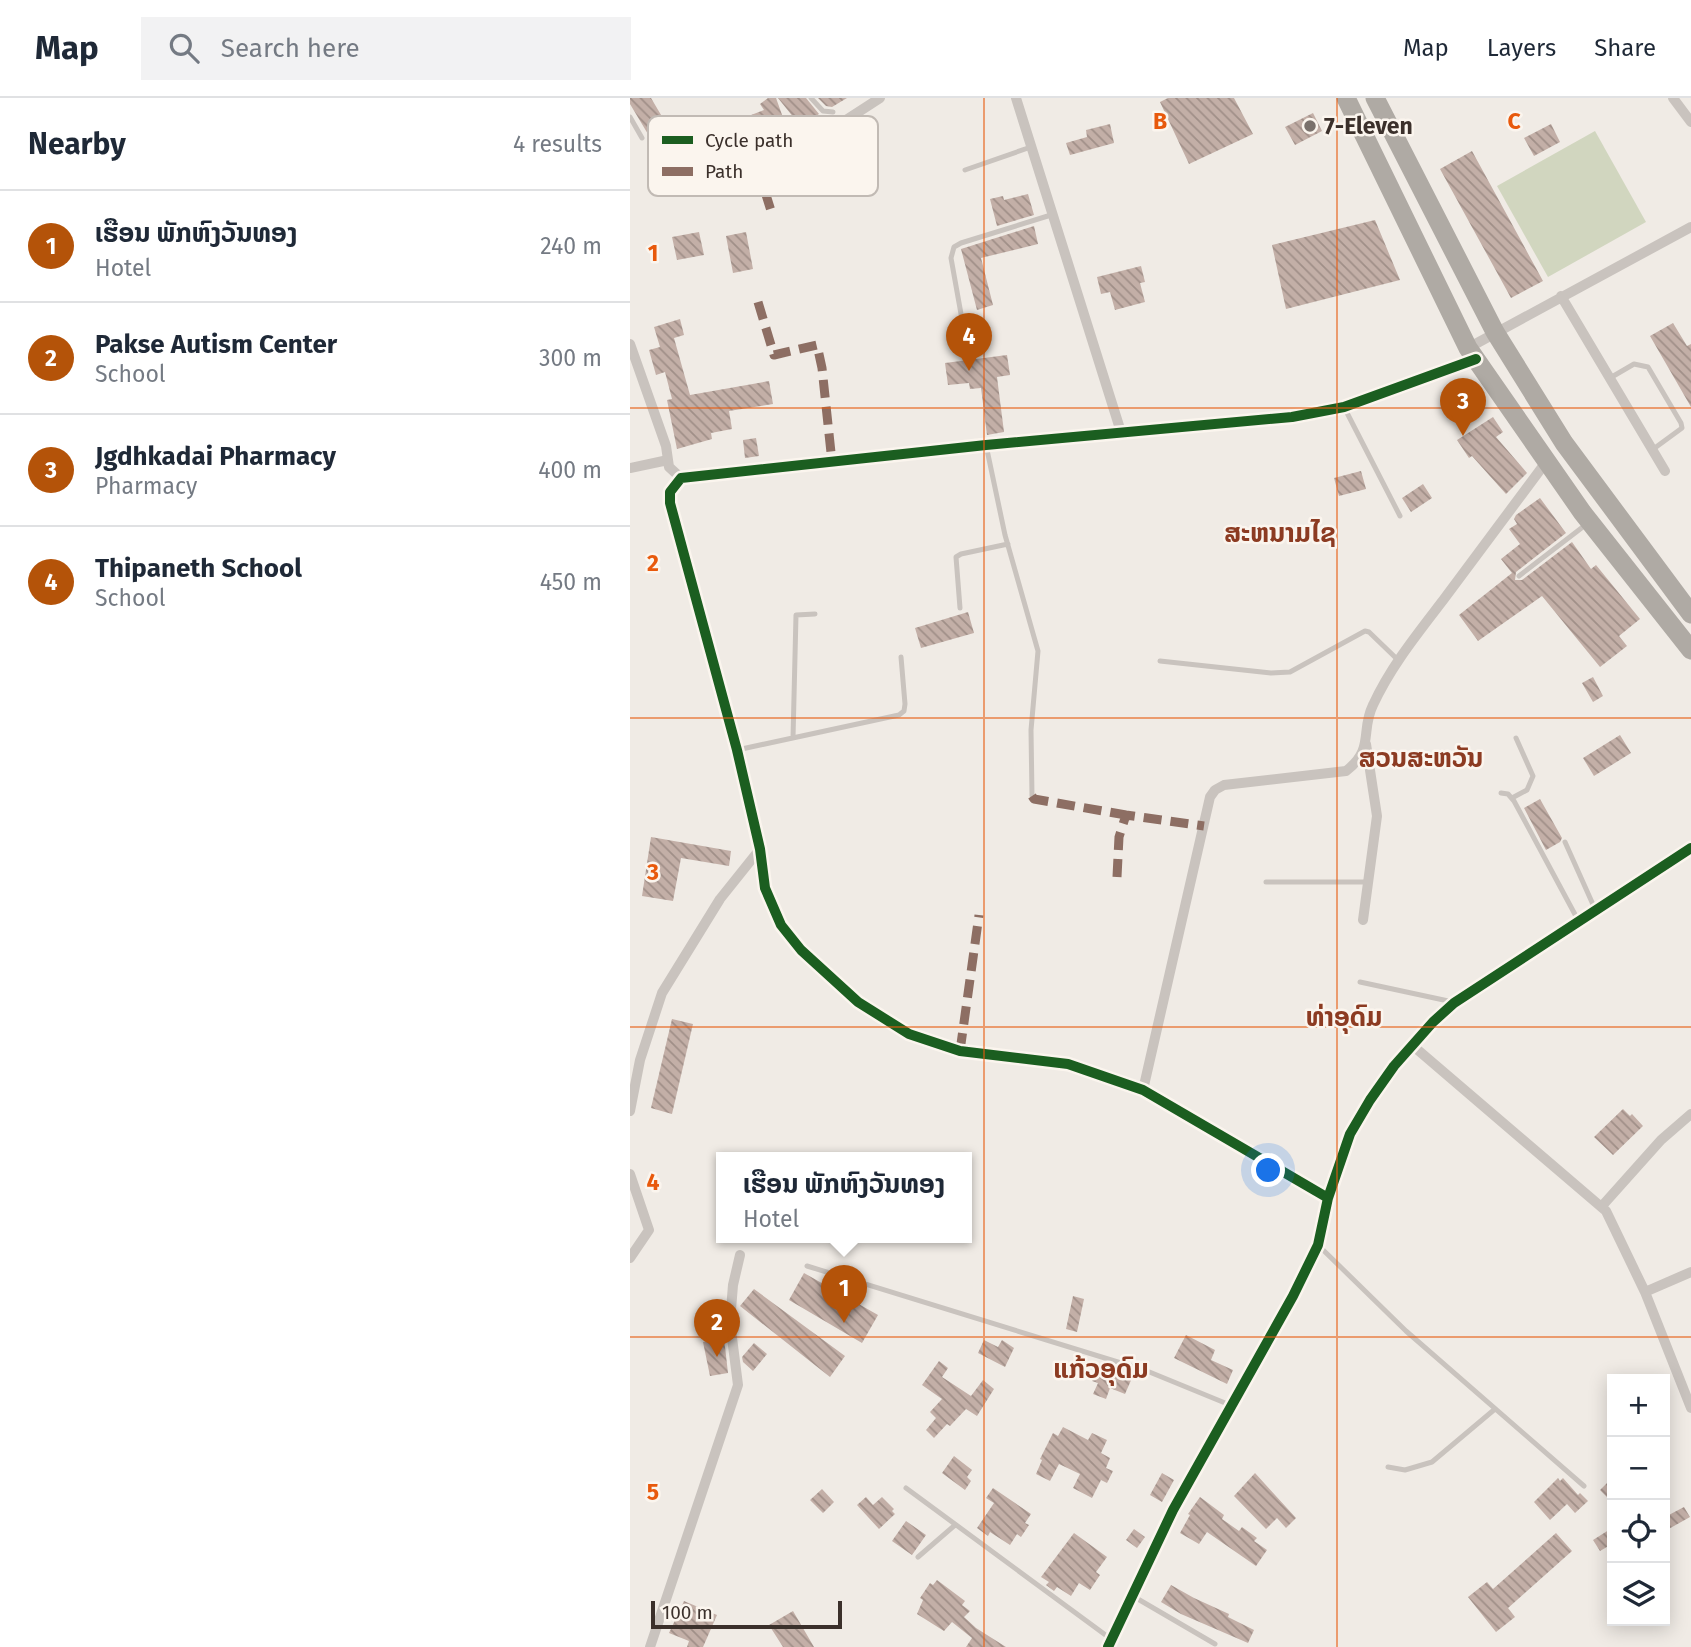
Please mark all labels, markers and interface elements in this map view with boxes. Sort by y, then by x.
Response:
search box [141,17,631,80]
text: Map [35,28,99,68]
icon: search [165,29,203,67]
text: Search here [221,33,360,64]
text: Map [1403,34,1449,62]
text: Layers [1487,34,1556,62]
text: Share [1594,34,1656,62]
text: B [1153,107,1167,135]
text: C [1507,107,1521,135]
place label: 7-Eleven [1324,112,1413,140]
legend [648,116,878,196]
marker: 7-Eleven [1302,118,1318,134]
text: Nearby [28,126,126,162]
text: Cycle path [705,129,793,152]
text: 4 results [513,130,602,158]
text: Path [705,160,743,183]
text: ເຮືອນ ພັກຫົງວັນທອງ [95,218,297,249]
text: 1 [46,232,56,260]
text: 240 m [540,232,602,260]
text: 1 [648,239,658,267]
text: Hotel [95,254,151,282]
pin: 4 [946,313,992,371]
text: Pakse Autism Center [95,329,337,360]
text: 2 [45,344,57,372]
text: 300 m [539,344,602,372]
text: School [95,360,166,388]
pin: 3 [1440,378,1486,436]
text: Jgdhkadai Pharmacy [95,441,336,472]
text: 3 [45,456,57,484]
text: 400 m [538,456,602,484]
text: Pharmacy [95,472,197,500]
district label: ສະຫນາມໄຊ [1224,518,1336,549]
text: 2 [647,549,659,577]
text: Thipaneth School [95,553,302,584]
text: 4 [45,568,58,596]
text: 450 m [540,568,602,596]
text: School [95,584,166,612]
district label: ສວນສະຫວັນ [1359,743,1483,774]
text: 3 [646,858,659,886]
district label: ທ່າອຸດົມ [1306,1002,1382,1034]
popup [716,1152,972,1243]
your location [1251,1153,1285,1187]
text: 4 [647,1168,660,1196]
text: ເຮືອນ ພັກຫົງວັນທອງ [743,1169,945,1200]
text: Hotel [743,1205,799,1233]
pin: 1 [821,1265,867,1323]
pin: 2 [694,1299,740,1357]
district label: ແກ້ວອຸດົມ [1053,1354,1149,1386]
map controls [1607,1374,1670,1626]
button: + [1607,1374,1670,1437]
button: − [1607,1437,1670,1500]
text: 5 [647,1478,659,1506]
button: locate [1607,1500,1670,1563]
button: layers [1607,1563,1670,1626]
scale bar [651,1598,842,1630]
text: 100 m [662,1601,713,1624]

